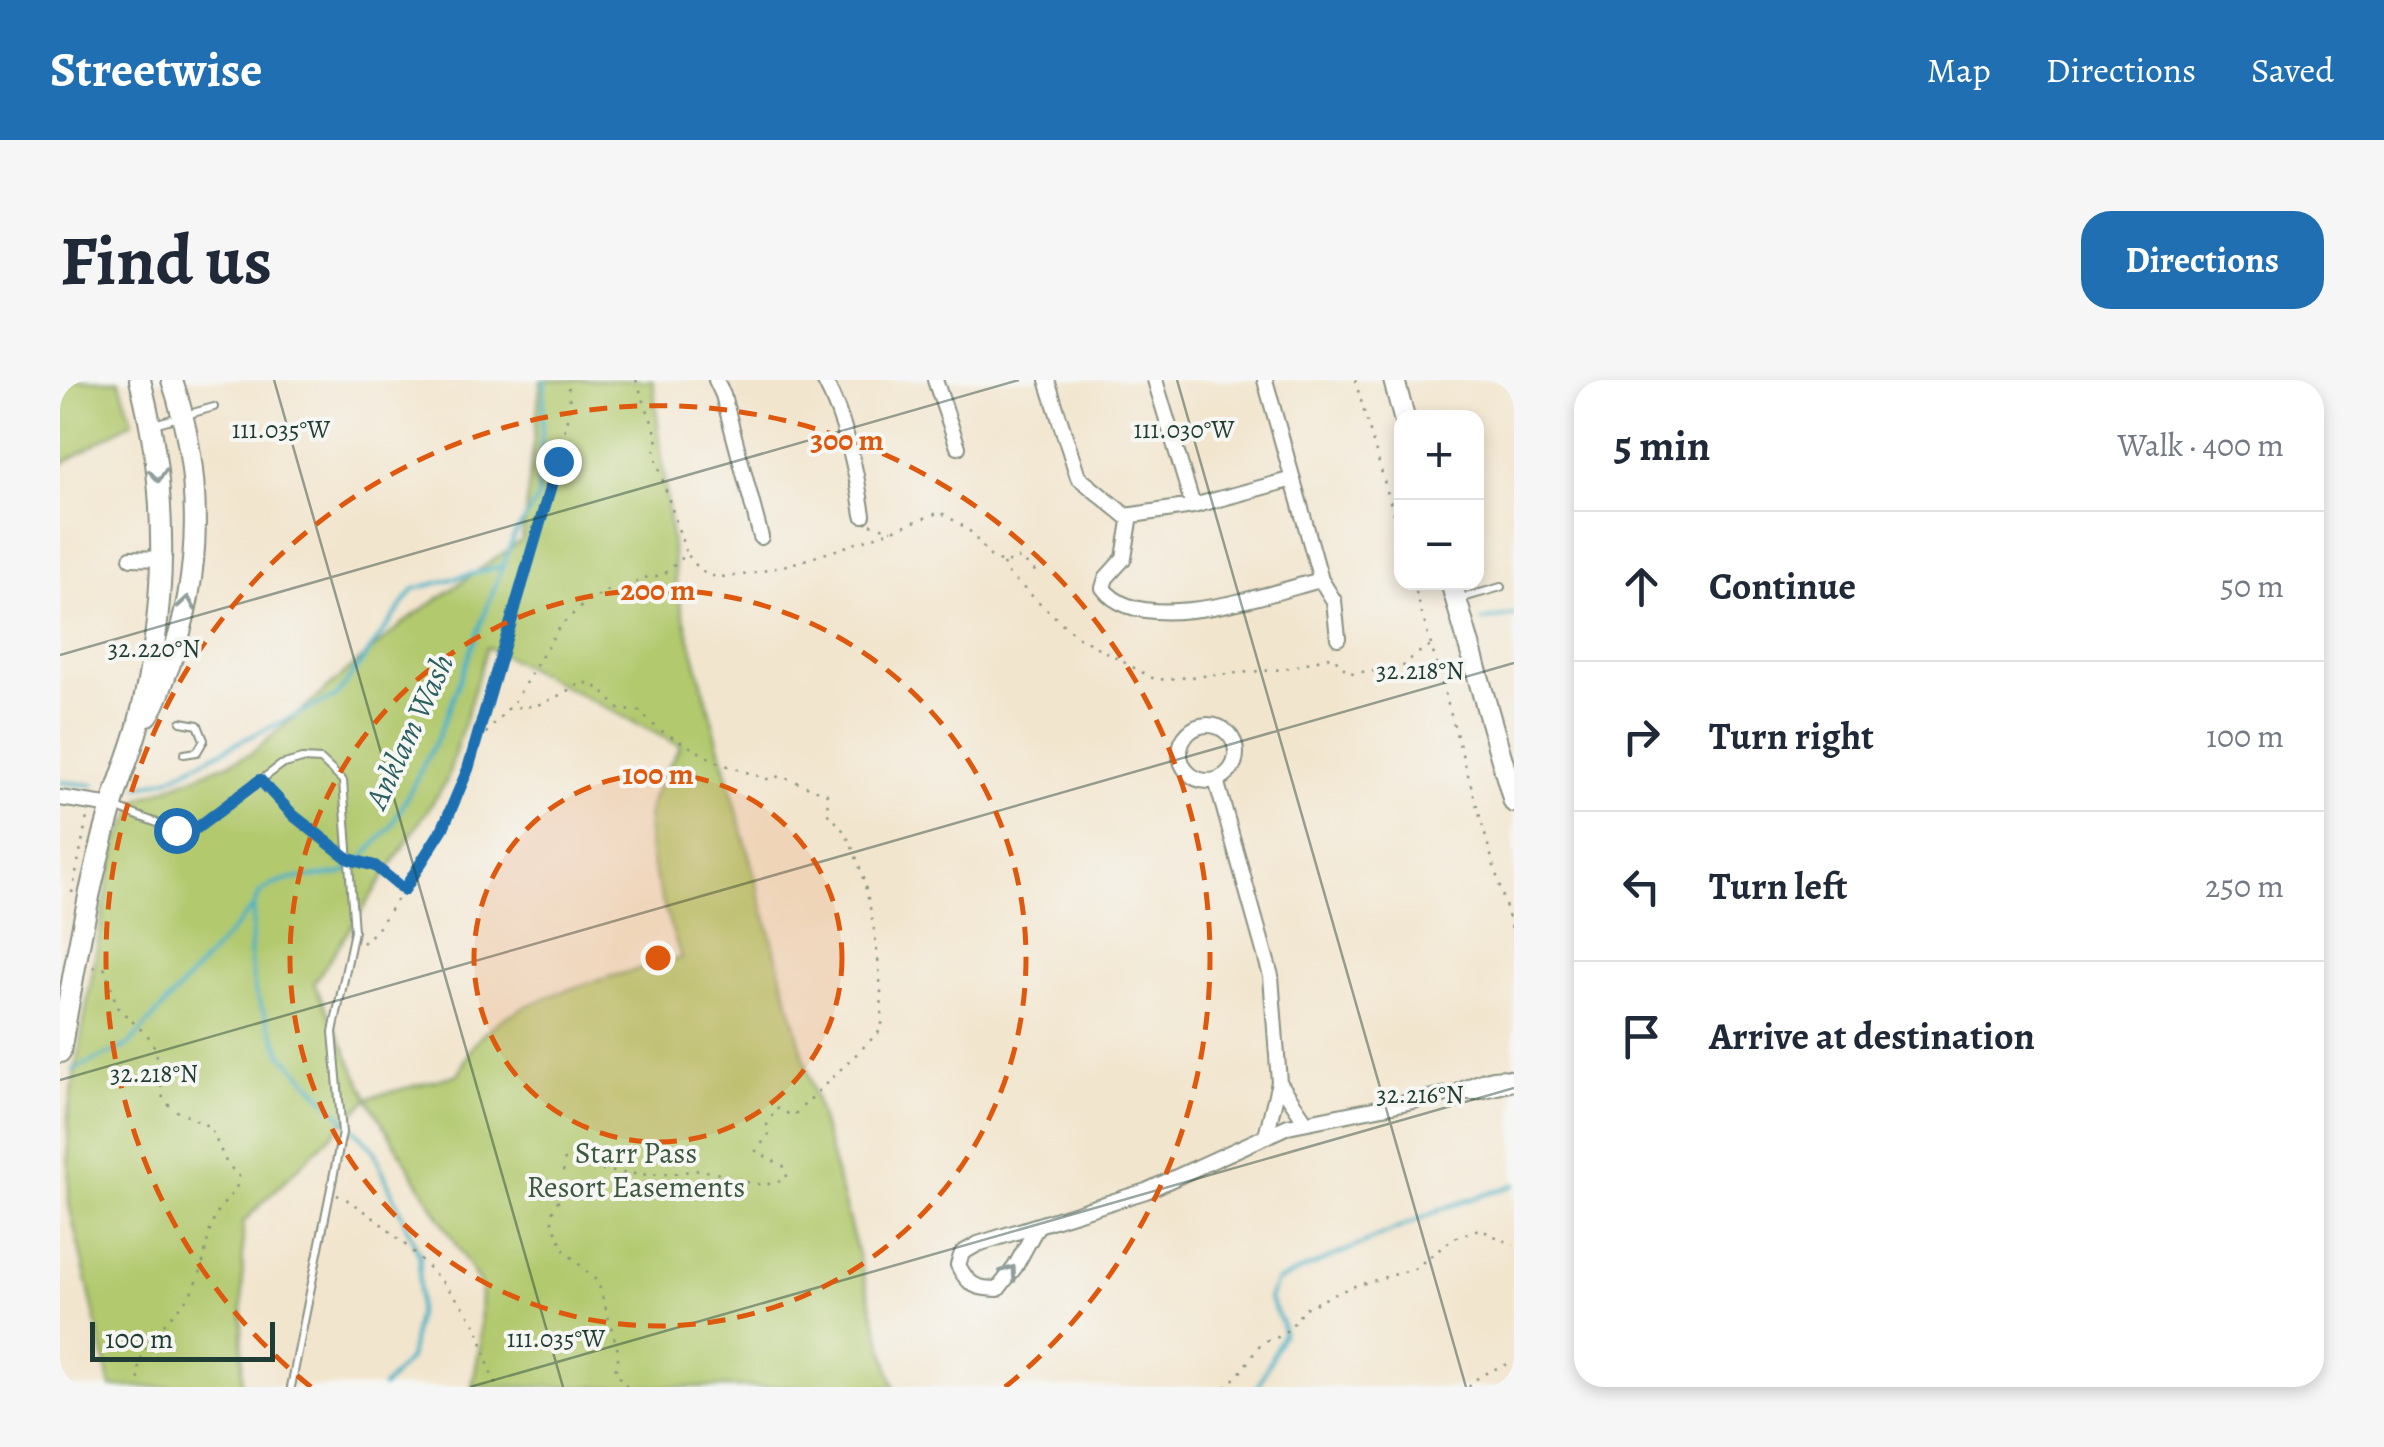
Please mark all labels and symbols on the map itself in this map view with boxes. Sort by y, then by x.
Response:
text: 111.035°W [232,413,331,447]
text: 111.030°W [1133,413,1235,447]
text: 300 m [810,420,884,460]
route end [536,439,582,485]
one-way arrow [146,468,168,484]
text: 200 m [620,570,696,610]
one-way arrow [176,594,197,611]
text: 32.220°N [108,632,200,666]
water label: Anklam Wash [353,646,464,818]
text: 32.218°N [1376,654,1464,688]
text: 100 m [622,754,694,794]
route start [154,808,200,854]
centre of rings [640,940,676,976]
text: 32.218°N [110,1057,198,1091]
text: 32.216°N [1376,1078,1464,1112]
park label: Starr Pass Resort Easements [527,1133,745,1207]
one-way arrow [998,1265,1016,1283]
scale bar [90,1317,275,1361]
text: 111.035°W [507,1322,606,1356]

